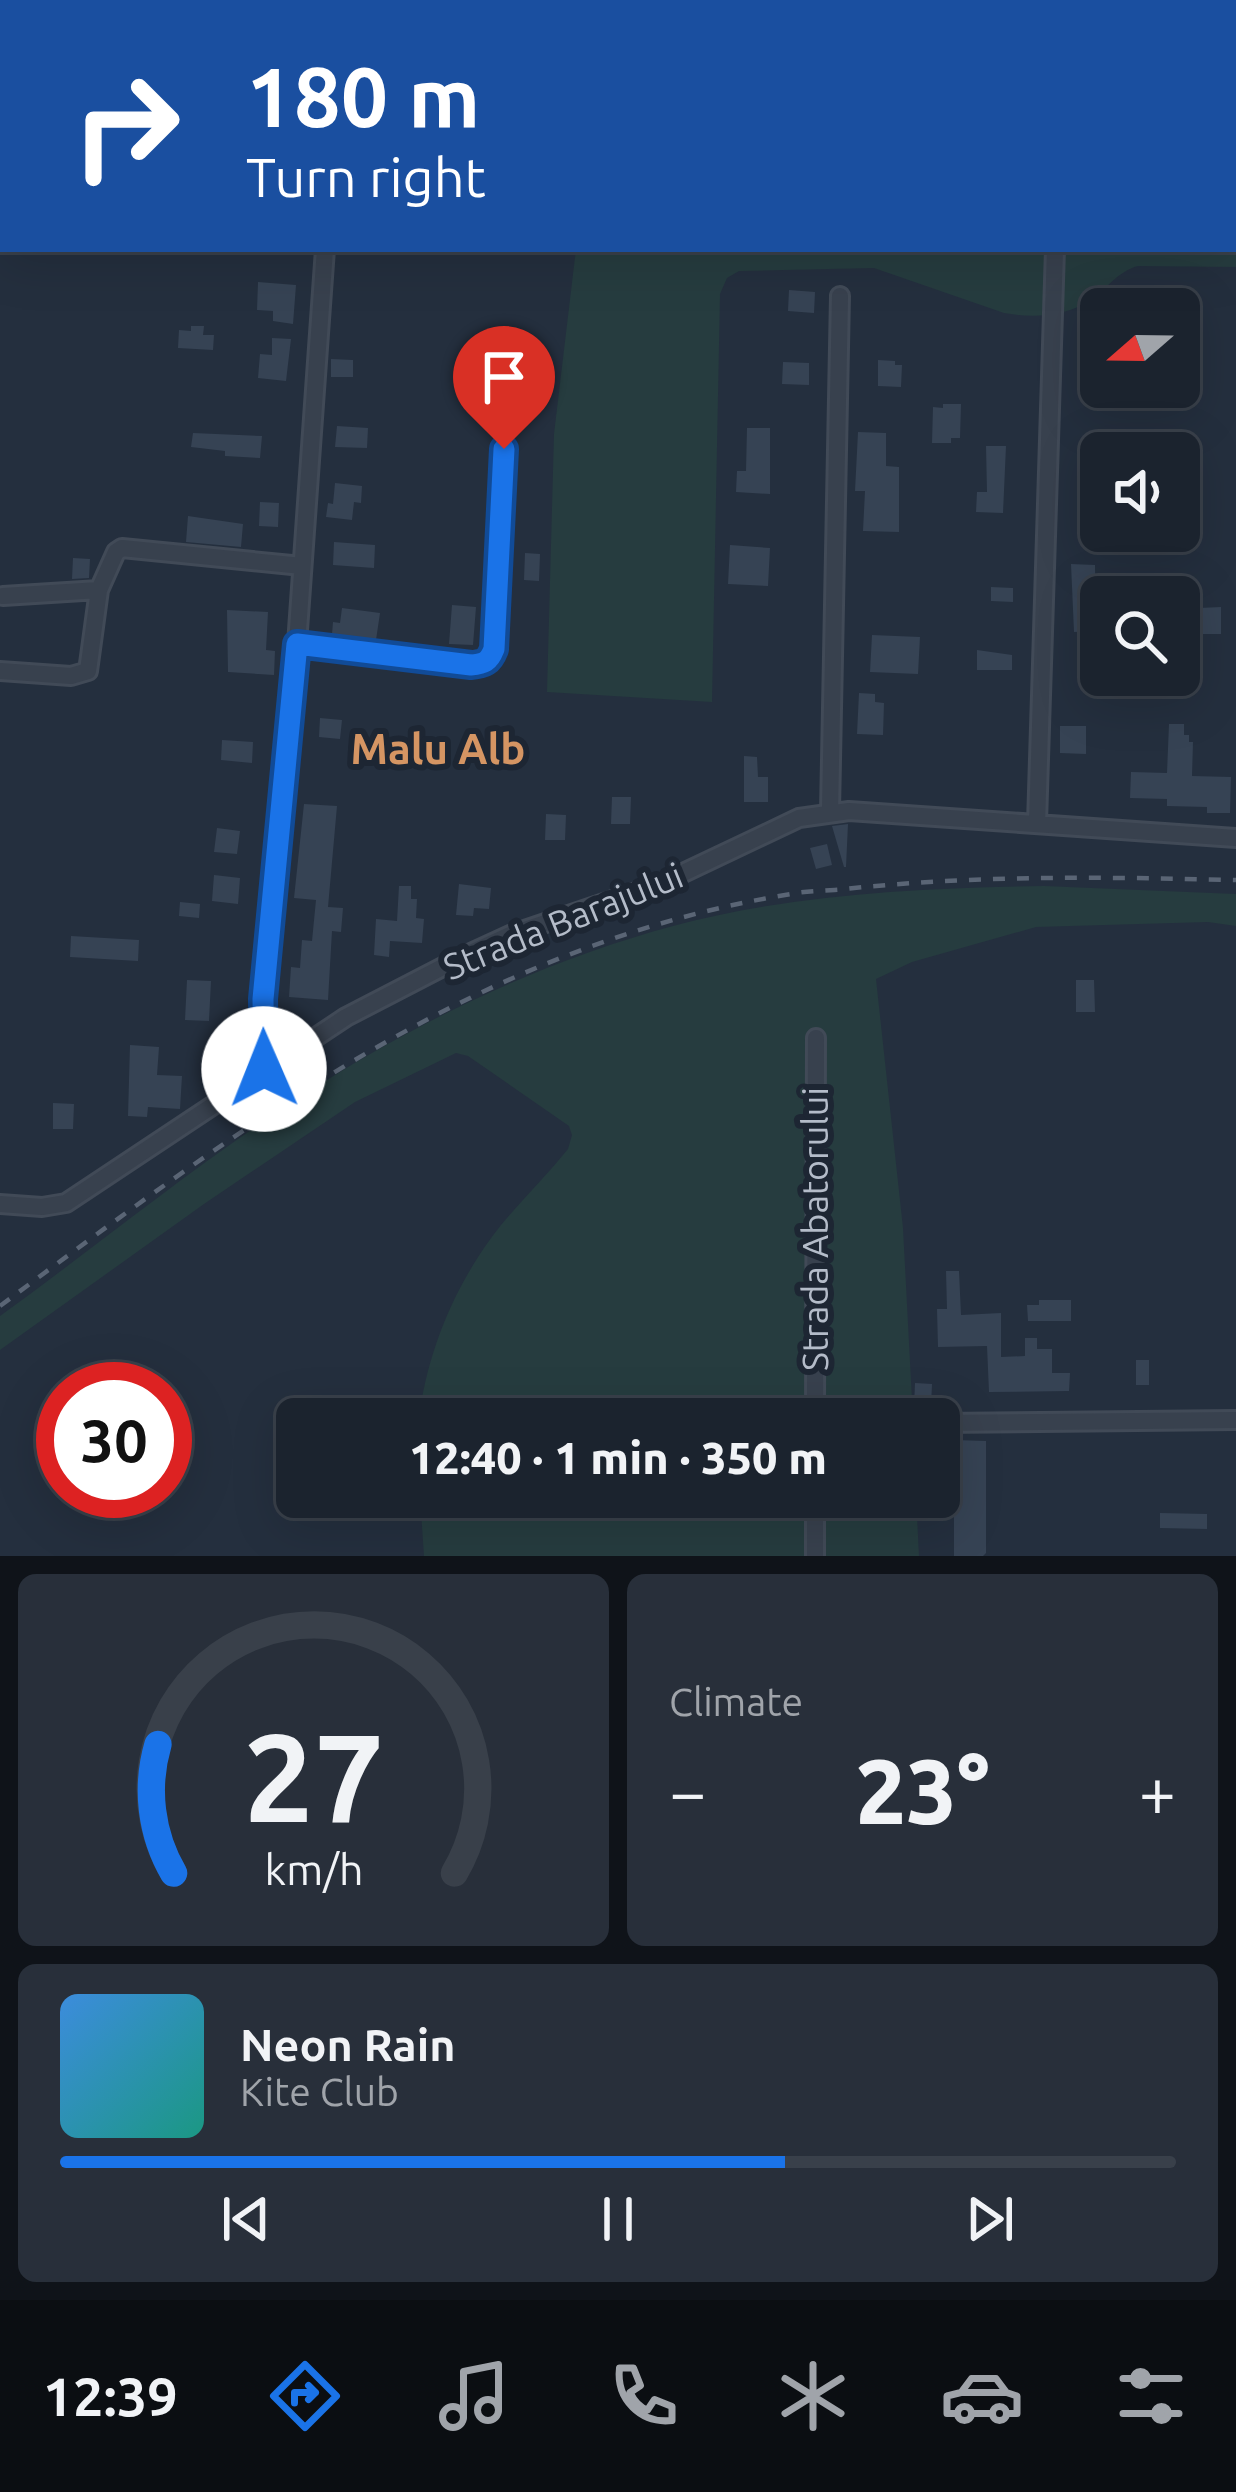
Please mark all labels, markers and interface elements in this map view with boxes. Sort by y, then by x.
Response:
icon: right [48,48,204,204]
text: 180 m [246,49,480,143]
text: Turn right [246,147,486,207]
north arrow [1080,288,1200,408]
map controls [1080,288,1200,696]
pin [453,326,555,449]
icon: arrive [471,344,537,410]
button: sound [1080,432,1200,552]
button: search [1080,576,1200,696]
district label: Malu Alb [351,725,525,772]
street label: Strada Barajului [437,854,688,987]
position arrow [201,1006,327,1132]
street label: Strada Abatorului [794,1087,835,1371]
speed limit sign: 30 [36,1362,192,1518]
text: 12:40 · 1 min · 350 m [409,1432,827,1483]
text: Climate [669,1680,803,1723]
text: 27 [243,1706,384,1846]
text: 23° [855,1740,990,1841]
text: − [669,1754,706,1828]
text: + [1139,1754,1176,1828]
text: km/h [264,1845,363,1893]
text: Neon Rain [240,2019,455,2070]
text: Kite Club [240,2070,399,2113]
icon: previous [213,2186,279,2252]
icon: pause [585,2186,651,2252]
icon: next [957,2186,1023,2252]
icon: directions [263,2354,347,2438]
icon: music [432,2354,516,2438]
icon: phone [602,2354,686,2438]
icon: climate [771,2354,855,2438]
icon: car [940,2354,1024,2438]
icon: filters [1109,2354,1193,2438]
text: 12:39 [43,2366,178,2426]

